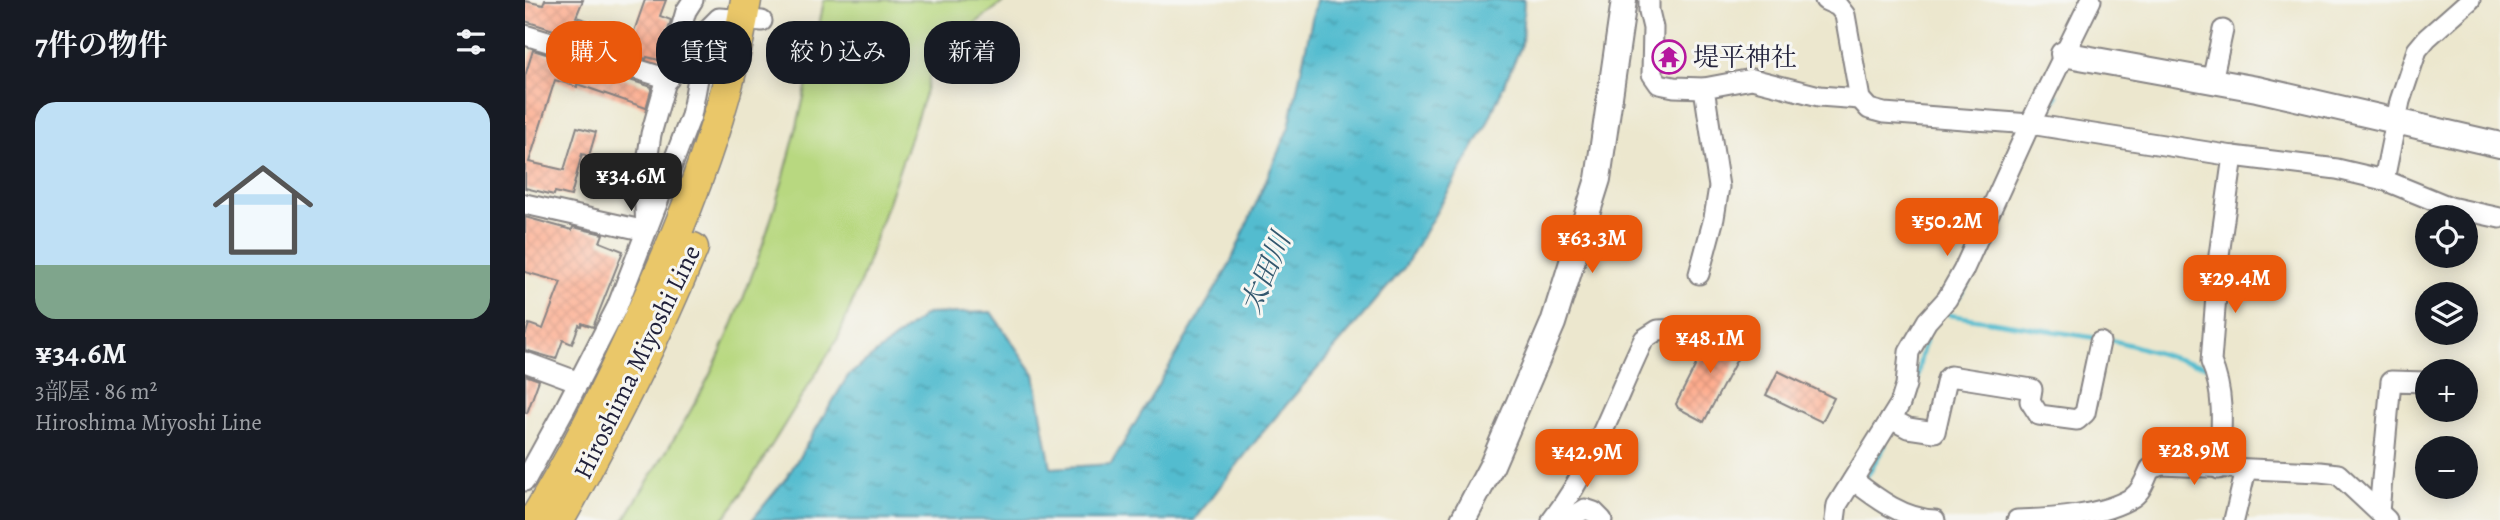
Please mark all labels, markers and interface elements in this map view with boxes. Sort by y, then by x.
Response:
chip: 購入 [546,21,642,84]
chip: 賃貸 [656,21,752,84]
chip: 絞り込み [766,21,910,84]
chip: 新着 [924,21,1020,84]
icon: filters [452,23,490,61]
text: 7件の物件 [35,25,168,65]
temple icon: 堤平神社 [1650,38,1688,76]
place label: 堤平神社 [1693,40,1797,75]
icon: home [200,147,326,273]
pin: ¥34.6M [574,154,688,213]
text: ¥34.6M [596,160,666,191]
pin: ¥50.2M [1890,198,2004,258]
text: ¥50.2M [1911,205,1983,236]
map controls [2415,205,2478,499]
button: locate [2415,205,2478,268]
pin: ¥63.3M [1535,216,1649,275]
text: ¥63.3M [1557,222,1627,253]
water label: 太田川 [1232,224,1301,319]
street label: Hiroshima Miyoshi Line [565,239,709,485]
pin: ¥29.4M [2178,256,2292,315]
text: ¥29.4M [2199,262,2271,293]
button: layers [2415,282,2478,345]
pin: ¥48.1M [1653,316,1767,375]
text: ¥48.1M [1676,322,1744,353]
text: ¥34.6M [35,333,127,373]
button: + [2415,359,2478,422]
text: 3部屋 · 86 m² [35,376,157,407]
text: Hiroshima Miyoshi Line [35,407,262,438]
pin: ¥28.9M [2137,428,2251,487]
pin: ¥42.9M [1530,430,1644,489]
text: ¥28.9M [2158,434,2230,465]
text: ¥42.9M [1551,436,1623,467]
button: − [2415,436,2478,499]

